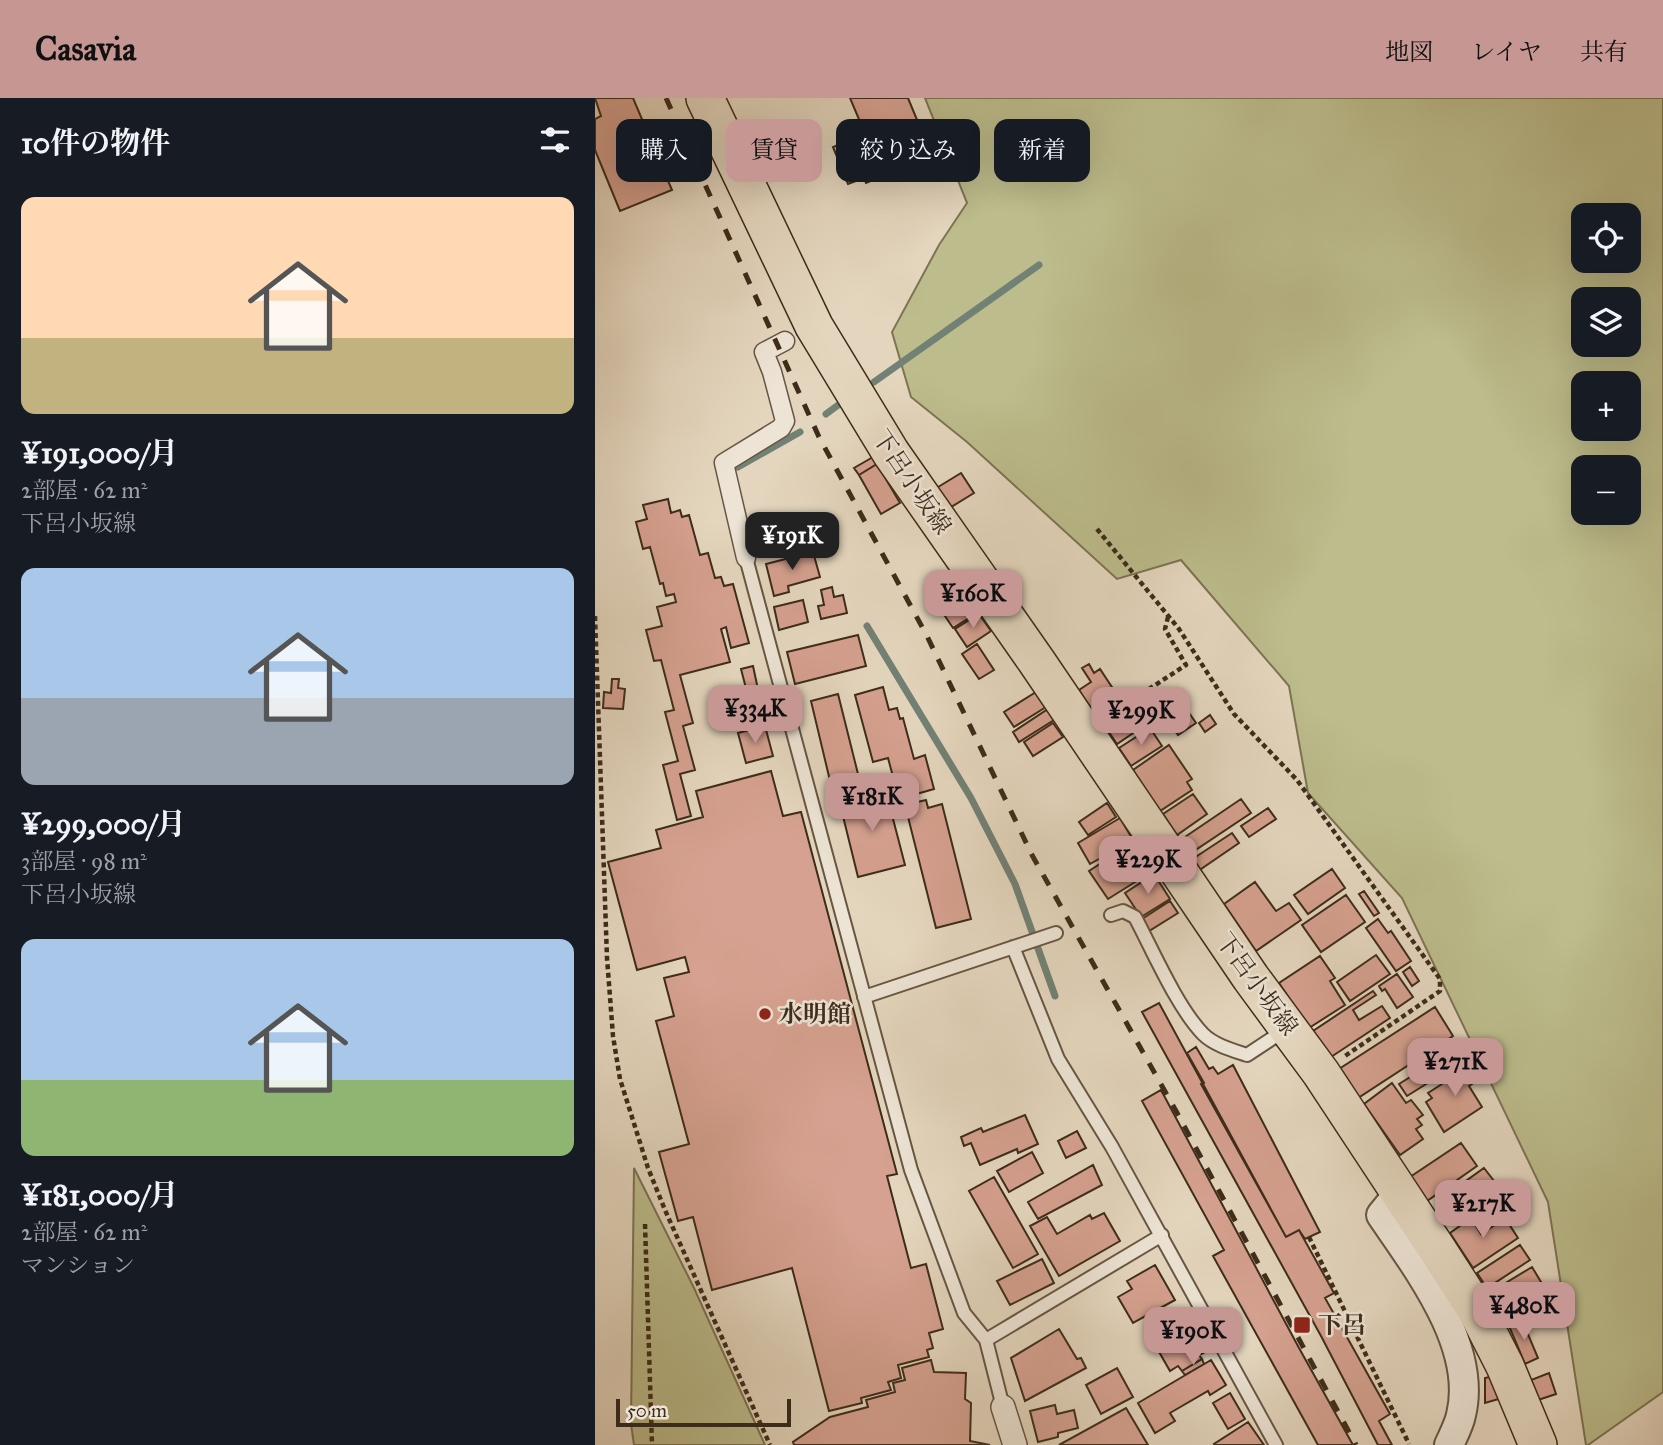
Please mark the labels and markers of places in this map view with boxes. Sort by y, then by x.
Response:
pin: ¥191K [743,512,841,572]
pin: ¥160K [924,570,1022,630]
pin: ¥334K [706,686,804,745]
pin: ¥299K [1092,688,1190,747]
pin: ¥181K [823,774,921,833]
pin: ¥229K [1099,836,1197,896]
place label: 水明館 [779,999,851,1029]
marker: 水明館 [757,1006,773,1022]
pin: ¥271K [1406,1038,1504,1098]
pin: ¥217K [1434,1180,1532,1240]
pin: ¥480K [1475,1282,1573,1342]
pin: ¥190K [1144,1308,1242,1367]
place label: 下呂 [1318,1310,1366,1340]
marker: 下呂 [1292,1315,1312,1335]

